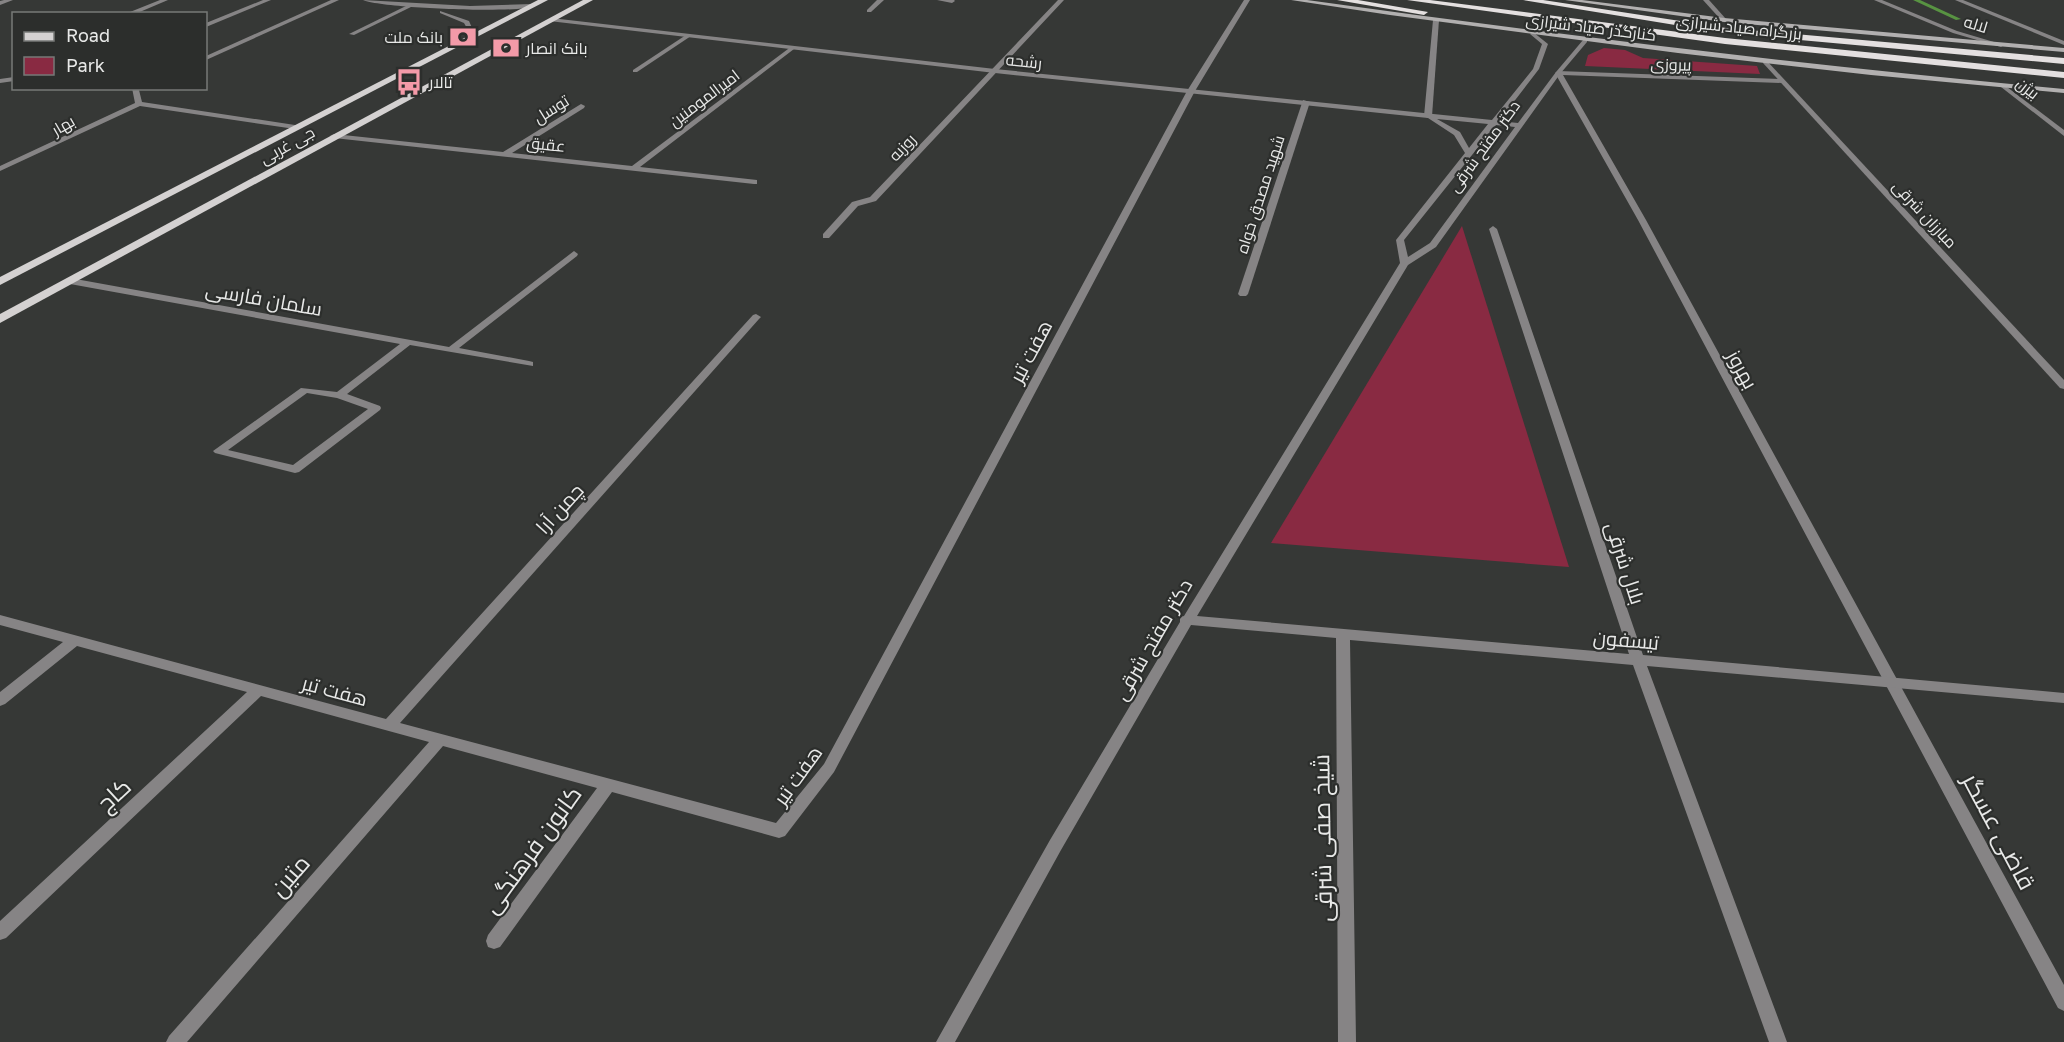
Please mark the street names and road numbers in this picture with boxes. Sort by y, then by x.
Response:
street label: کنارگذر صیاد شیرازی [1525,9,1657,46]
street label: بزرگراه صیاد شیرازی [1675,10,1803,45]
street label: لاله [1962,11,1990,37]
street label: رشحه [1005,49,1043,73]
street label: پیروزی [1650,53,1693,77]
street label: امیرالمومنین [665,65,744,132]
street label: بیژن [2012,73,2044,104]
street label: توسل [530,90,574,128]
street label: دکتر مفتح شرقی [1444,96,1526,197]
street label: بهار [47,110,79,141]
street label: جی غربی [256,122,318,169]
street label: روزبه [884,129,920,165]
street label: عقیق [526,132,566,157]
street label: شهید مصدق خواه [1231,132,1289,256]
street label: مبارزان شرقی [1888,176,1961,253]
street label: سلمان فارسی [204,276,324,322]
street label: هفت تیر [1003,316,1057,388]
street label: بهروز [1720,345,1763,394]
street label: چمن آرا [530,478,589,540]
street label: بلال شرقی [1600,519,1651,608]
street label: دکتر مفتح شرقی [1108,574,1199,705]
street label: تیسفون [1592,624,1661,656]
street label: هفت تیر [298,669,371,711]
street label: هفت تیر [767,741,827,811]
street label: شیخ صفی شرقی [1305,754,1340,922]
street label: قاضی عسگر [1955,766,2043,895]
street label: کاج [90,771,138,819]
street label: کانون فرهنگی [475,780,588,919]
street label: متین [263,848,316,903]

